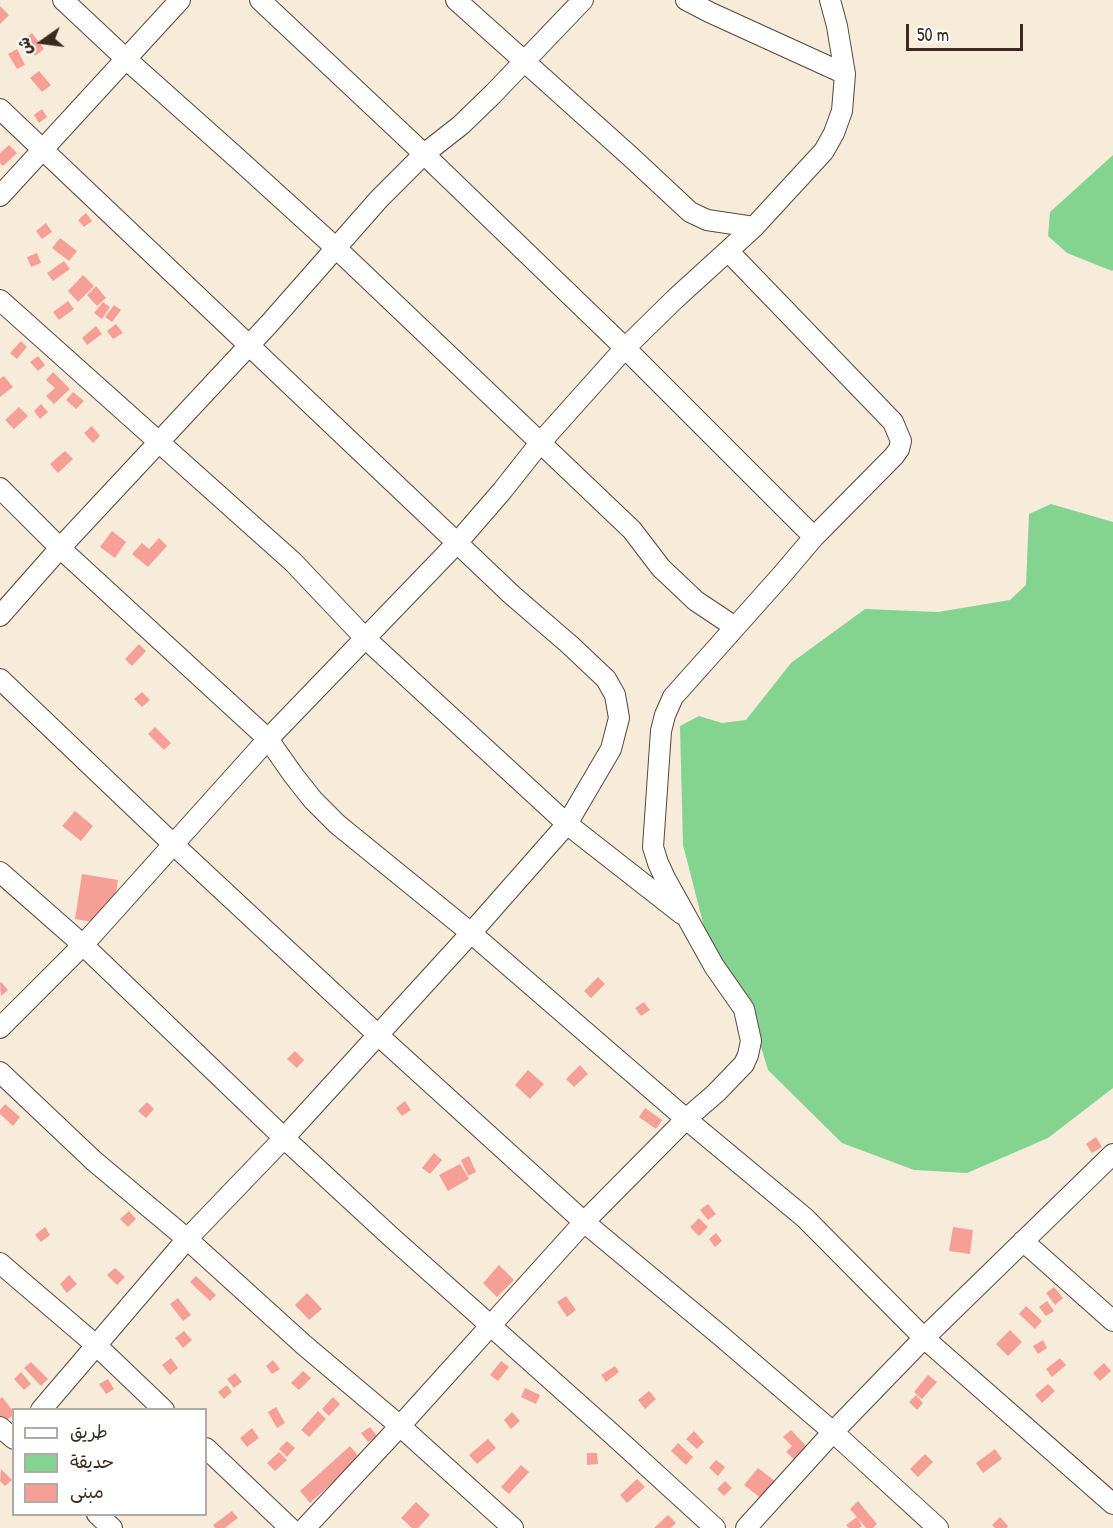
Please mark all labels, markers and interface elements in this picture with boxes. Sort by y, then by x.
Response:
north arrow [12,12,72,72]
scale bar [909,12,1026,50]
text: 50 m [917,22,949,47]
text: ش [12,35,37,58]
legend [12,1408,207,1516]
text: طريق [70,1419,108,1444]
text: حديقة [70,1449,114,1474]
text: مبنى [70,1479,104,1504]

